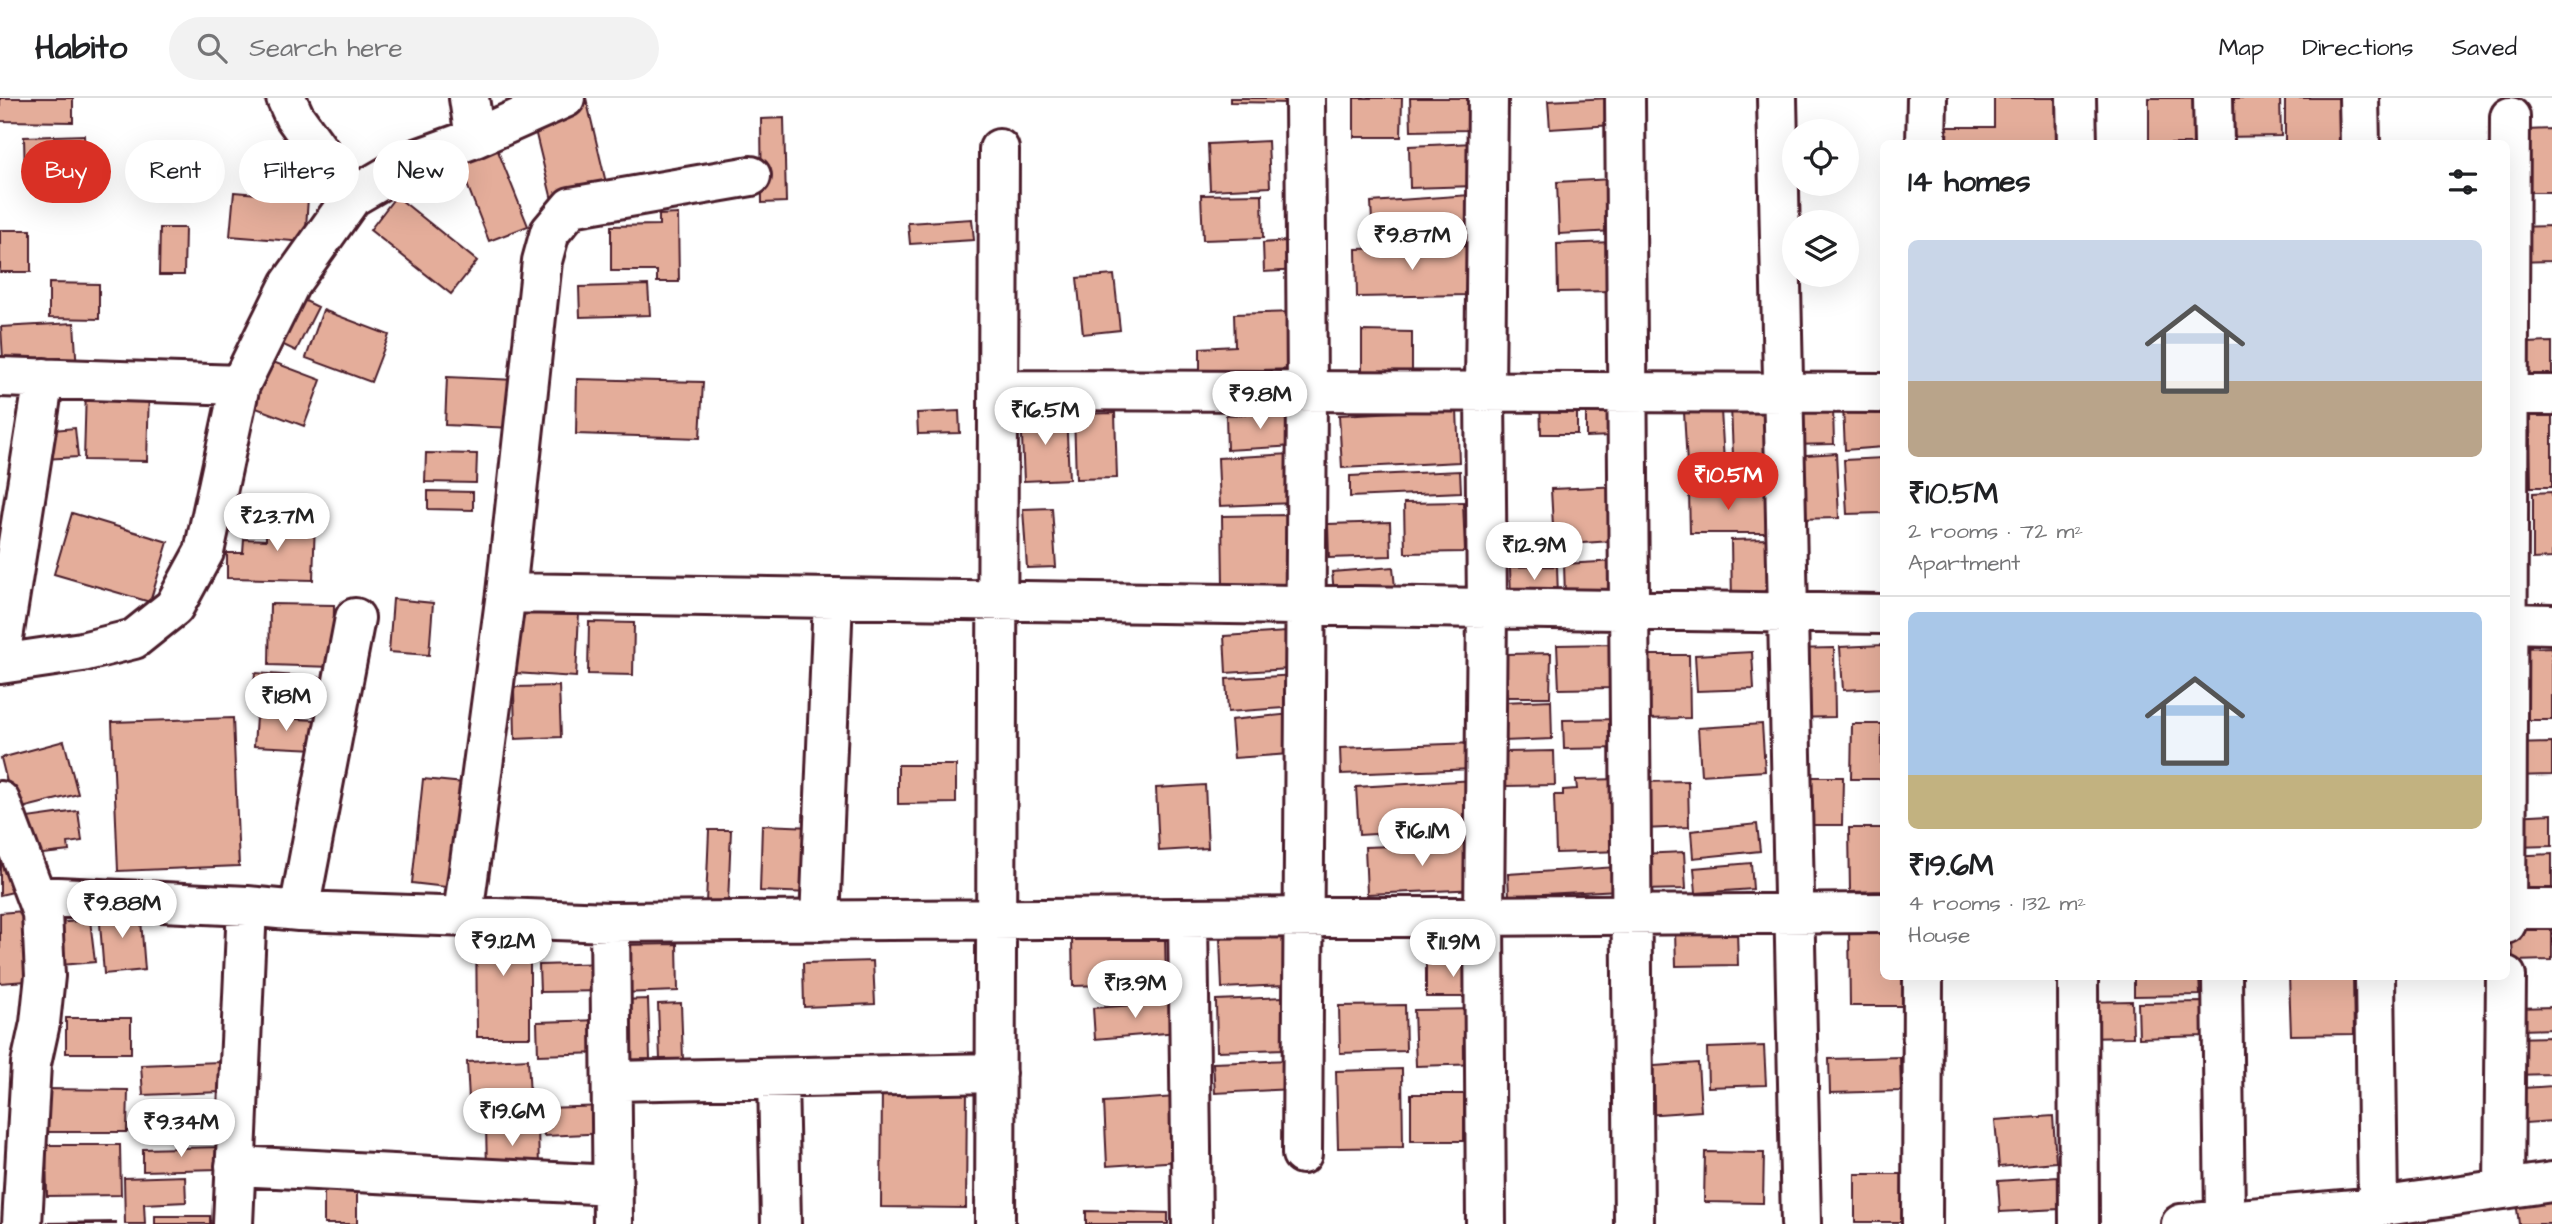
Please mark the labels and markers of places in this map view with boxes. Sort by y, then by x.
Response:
pin: ₹9.87M [1355,212,1469,272]
pin: ₹9.8M [1211,372,1309,431]
pin: ₹16.5M [988,388,1102,447]
pin: ₹10.5M [1671,452,1785,512]
pin: ₹23.7M [220,494,334,553]
pin: ₹12.9M [1477,522,1591,582]
pin: ₹18M [245,674,327,733]
pin: ₹16.1M [1365,808,1479,868]
pin: ₹9.88M [65,880,179,940]
pin: ₹9.12M [446,918,560,978]
pin: ₹11.9M [1396,920,1510,979]
pin: ₹13.9M [1078,960,1192,1020]
pin: ₹19.6M [455,1088,569,1148]
pin: ₹9.34M [124,1100,238,1159]

